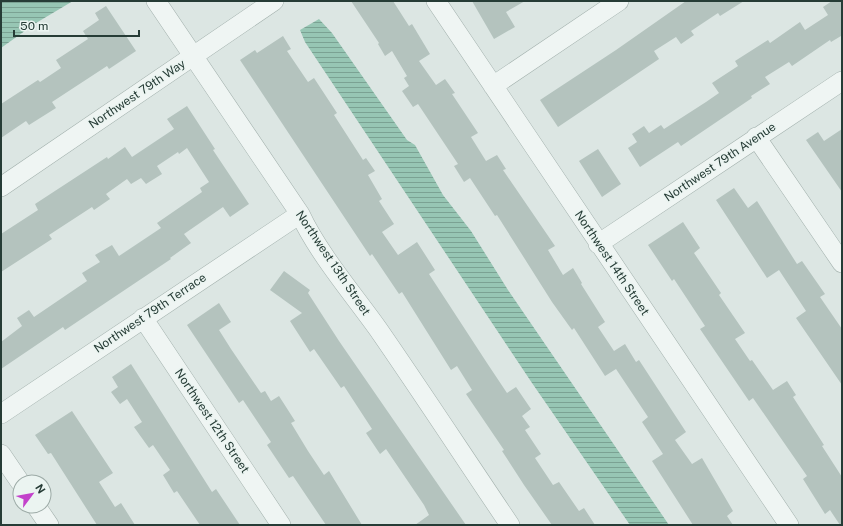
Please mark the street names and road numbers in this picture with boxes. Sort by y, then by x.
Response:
street label: Northwest 79th Way [86,56,188,132]
street label: Northwest 79th Avenue [662,119,779,205]
street label: Northwest 13th Street [293,208,373,318]
street label: Northwest 14th Street [572,208,652,318]
street label: Northwest 79th Terrace [91,270,209,356]
street label: Northwest 12th Street [172,366,252,476]

